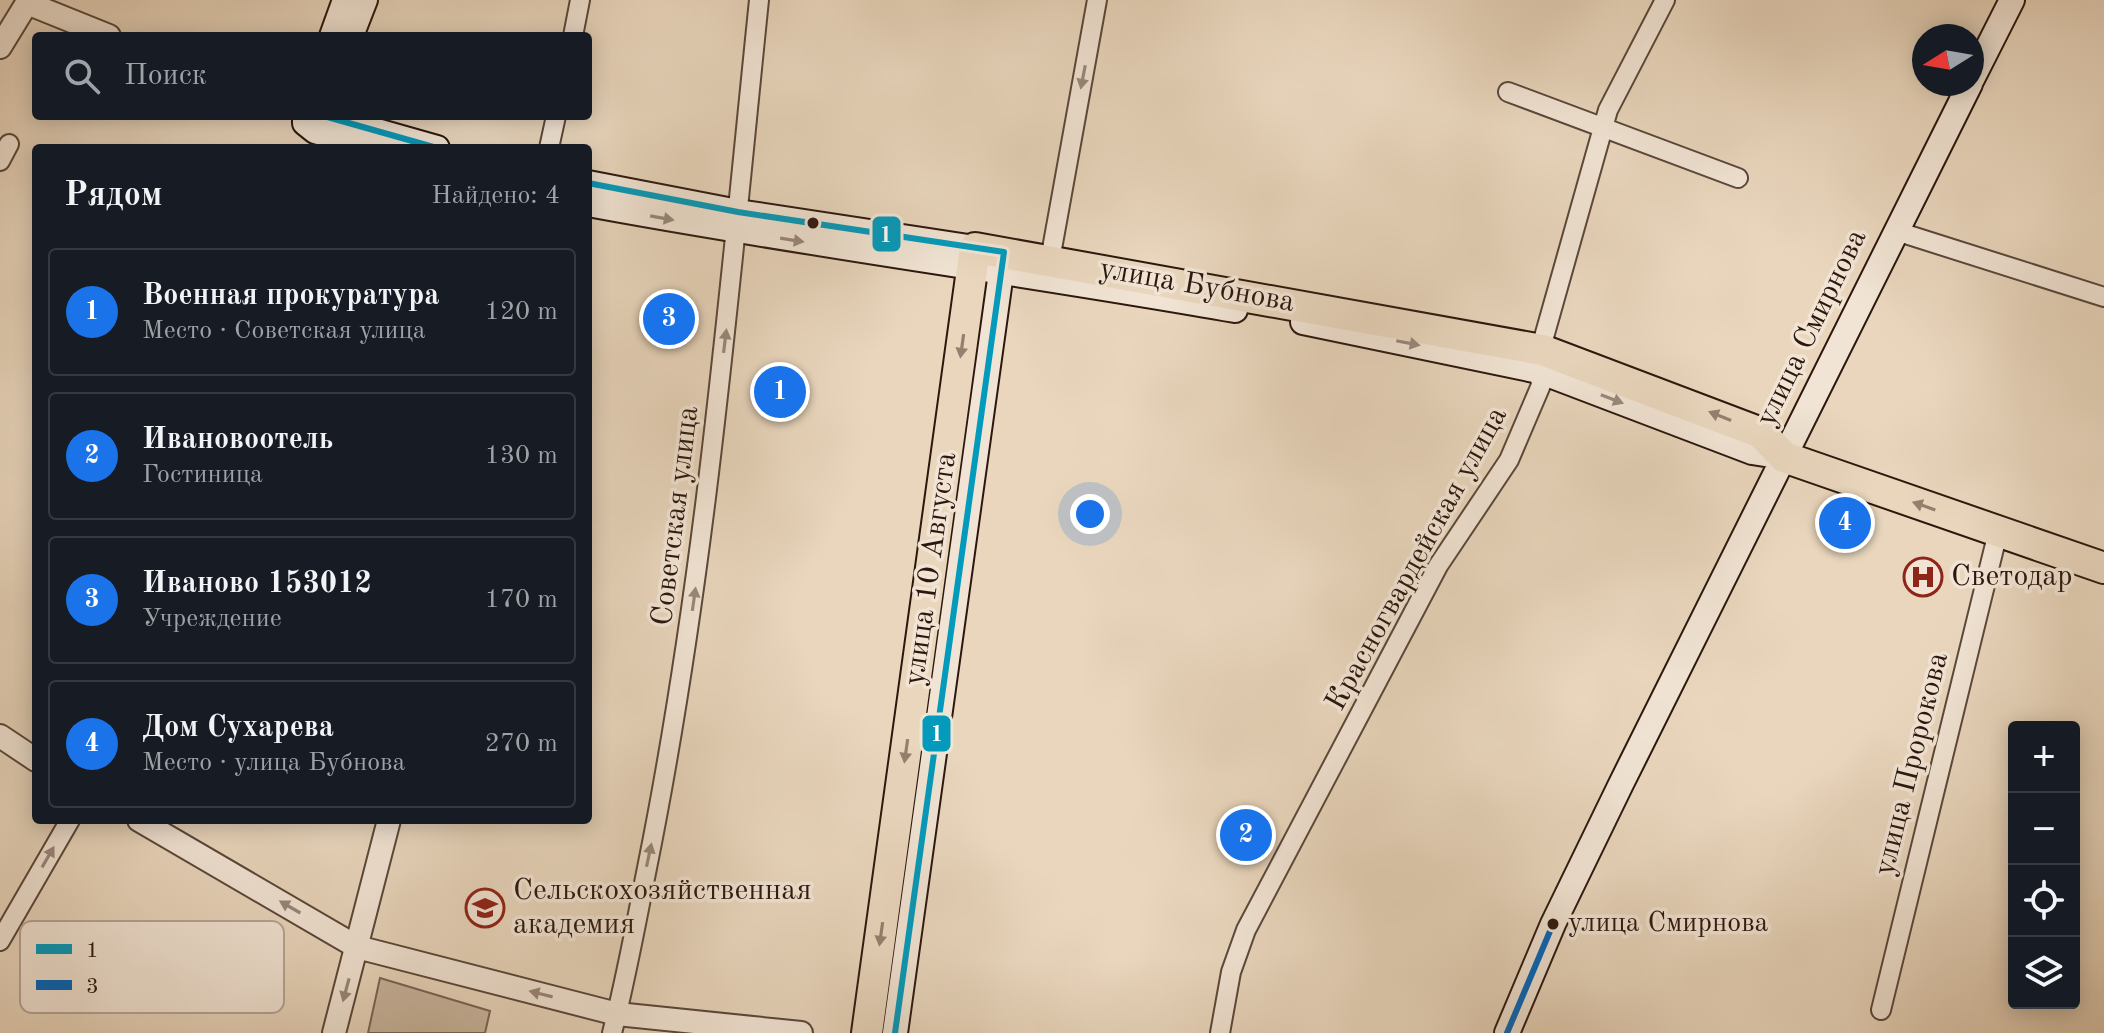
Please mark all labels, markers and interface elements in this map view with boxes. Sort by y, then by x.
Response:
north arrow [1912,24,1984,96]
search box [32,32,592,120]
icon: search [60,54,104,98]
text: Поиск [124,61,207,91]
one-way arrow [1076,64,1088,89]
text: Рядом [64,179,163,213]
text: Найдено: 4 [431,183,560,209]
one-way arrow [650,213,675,225]
unlabelled marker [805,215,821,231]
line badge: 1 [871,215,902,253]
text: 1 [880,225,892,247]
street label: улица Смирнова [1751,225,1873,431]
one-way arrow [780,235,805,247]
street label: улица Бубнова [1097,254,1297,318]
text: Военная прокуратура [142,281,439,311]
pin: 3 [643,289,695,349]
text: 1 [84,299,100,325]
text: 120 m [485,299,558,325]
text: Место · Советская улица [142,318,426,344]
one-way arrow [718,328,731,353]
one-way arrow [955,334,968,359]
one-way arrow [1396,337,1421,349]
pin: 1 [754,362,806,422]
one-way arrow [1600,393,1624,406]
street label: Красногвардейская улица [1321,402,1513,716]
street label: Советская улица [648,404,704,628]
one-way arrow [1708,410,1732,423]
text: Ивановоотель [142,425,333,455]
text: 2 [84,443,100,469]
text: 130 m [485,443,558,469]
street label: улица 10 Августа [900,450,962,688]
text: Гостиница [142,462,263,488]
pin: 4 [1819,493,1871,553]
your location [1070,494,1110,534]
one-way arrow [1912,499,1936,512]
hospital icon: Светодар [1902,556,1944,598]
place label: Светодар [1951,562,2073,592]
text: Иваново 153012 [142,569,372,599]
one-way arrow [688,586,701,611]
text: 3 [84,587,100,613]
text: 170 m [485,587,558,613]
text: Учреждение [142,606,282,632]
street label: улица Пророкова [1870,649,1954,879]
text: Дом Сухарева [142,713,334,743]
line badge: 1 [921,714,952,753]
map controls [2008,721,2080,1009]
button: + [2008,721,2080,793]
text: 1 [931,724,943,746]
text: 4 [84,731,100,757]
text: 270 m [485,731,558,757]
one-way arrow [899,739,912,764]
text: Место · улица Бубнова [142,750,405,776]
button: − [2008,793,2080,865]
pin: 2 [1220,805,1272,865]
one-way arrow [644,842,656,867]
one-way arrow [41,846,55,868]
button: locate [2008,865,2080,937]
place label: Сельскохозяйственная академия [513,876,812,940]
school or university icon: Сельскохозяйственная академия [464,887,506,929]
one-way arrow [279,900,301,914]
place label: улица Смирнова [1568,910,1769,938]
marker: улица Смирнова [1545,916,1561,932]
legend [20,921,284,1013]
one-way arrow [874,922,887,947]
button: layers [2008,937,2080,1009]
text: 1 [86,940,99,962]
text: 3 [86,976,99,998]
one-way arrow [339,978,352,1002]
one-way arrow [529,988,554,1000]

